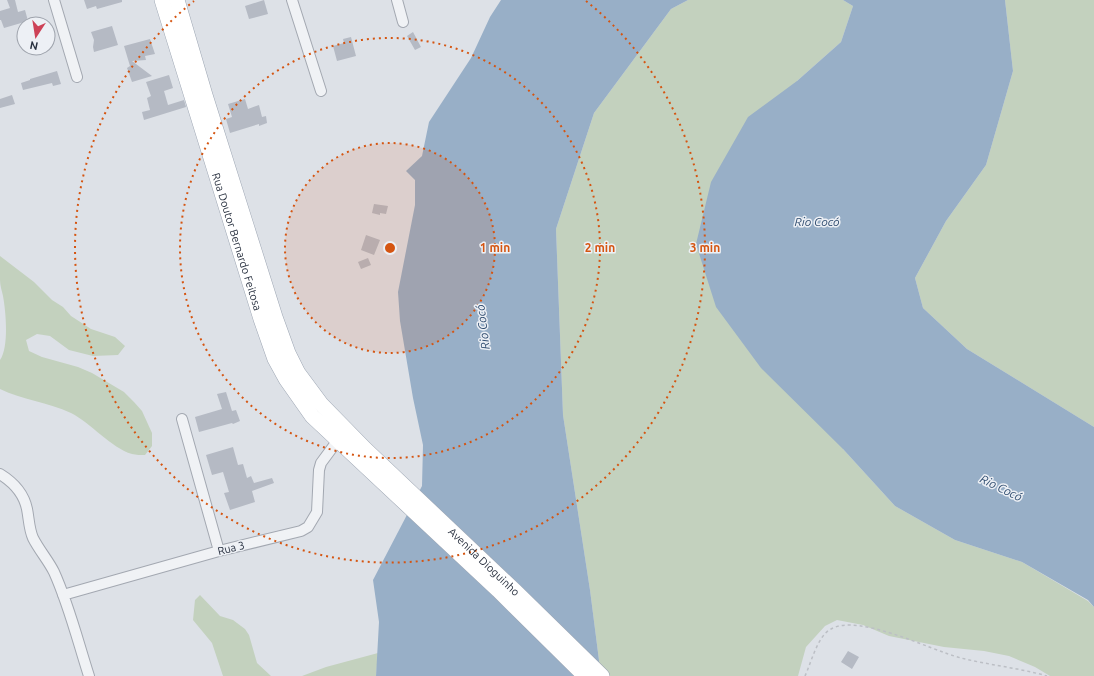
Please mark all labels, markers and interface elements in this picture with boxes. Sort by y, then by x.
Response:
north arrow [16,16,56,56]
text: N [29,39,39,53]
street label: Rua Doutor Bernardo Feitosa [210,171,264,312]
water label: Rio Cocó [794,215,840,228]
centre of rings [383,241,397,255]
text: 1 min [480,241,510,254]
text: 2 min [585,241,615,254]
text: 3 min [690,241,720,254]
water label: Rio Cocó [473,303,492,350]
water label: Rio Cocó [978,472,1025,504]
street label: Avenida Dioguinho [446,525,522,598]
street label: Rua 3 [216,539,246,557]

